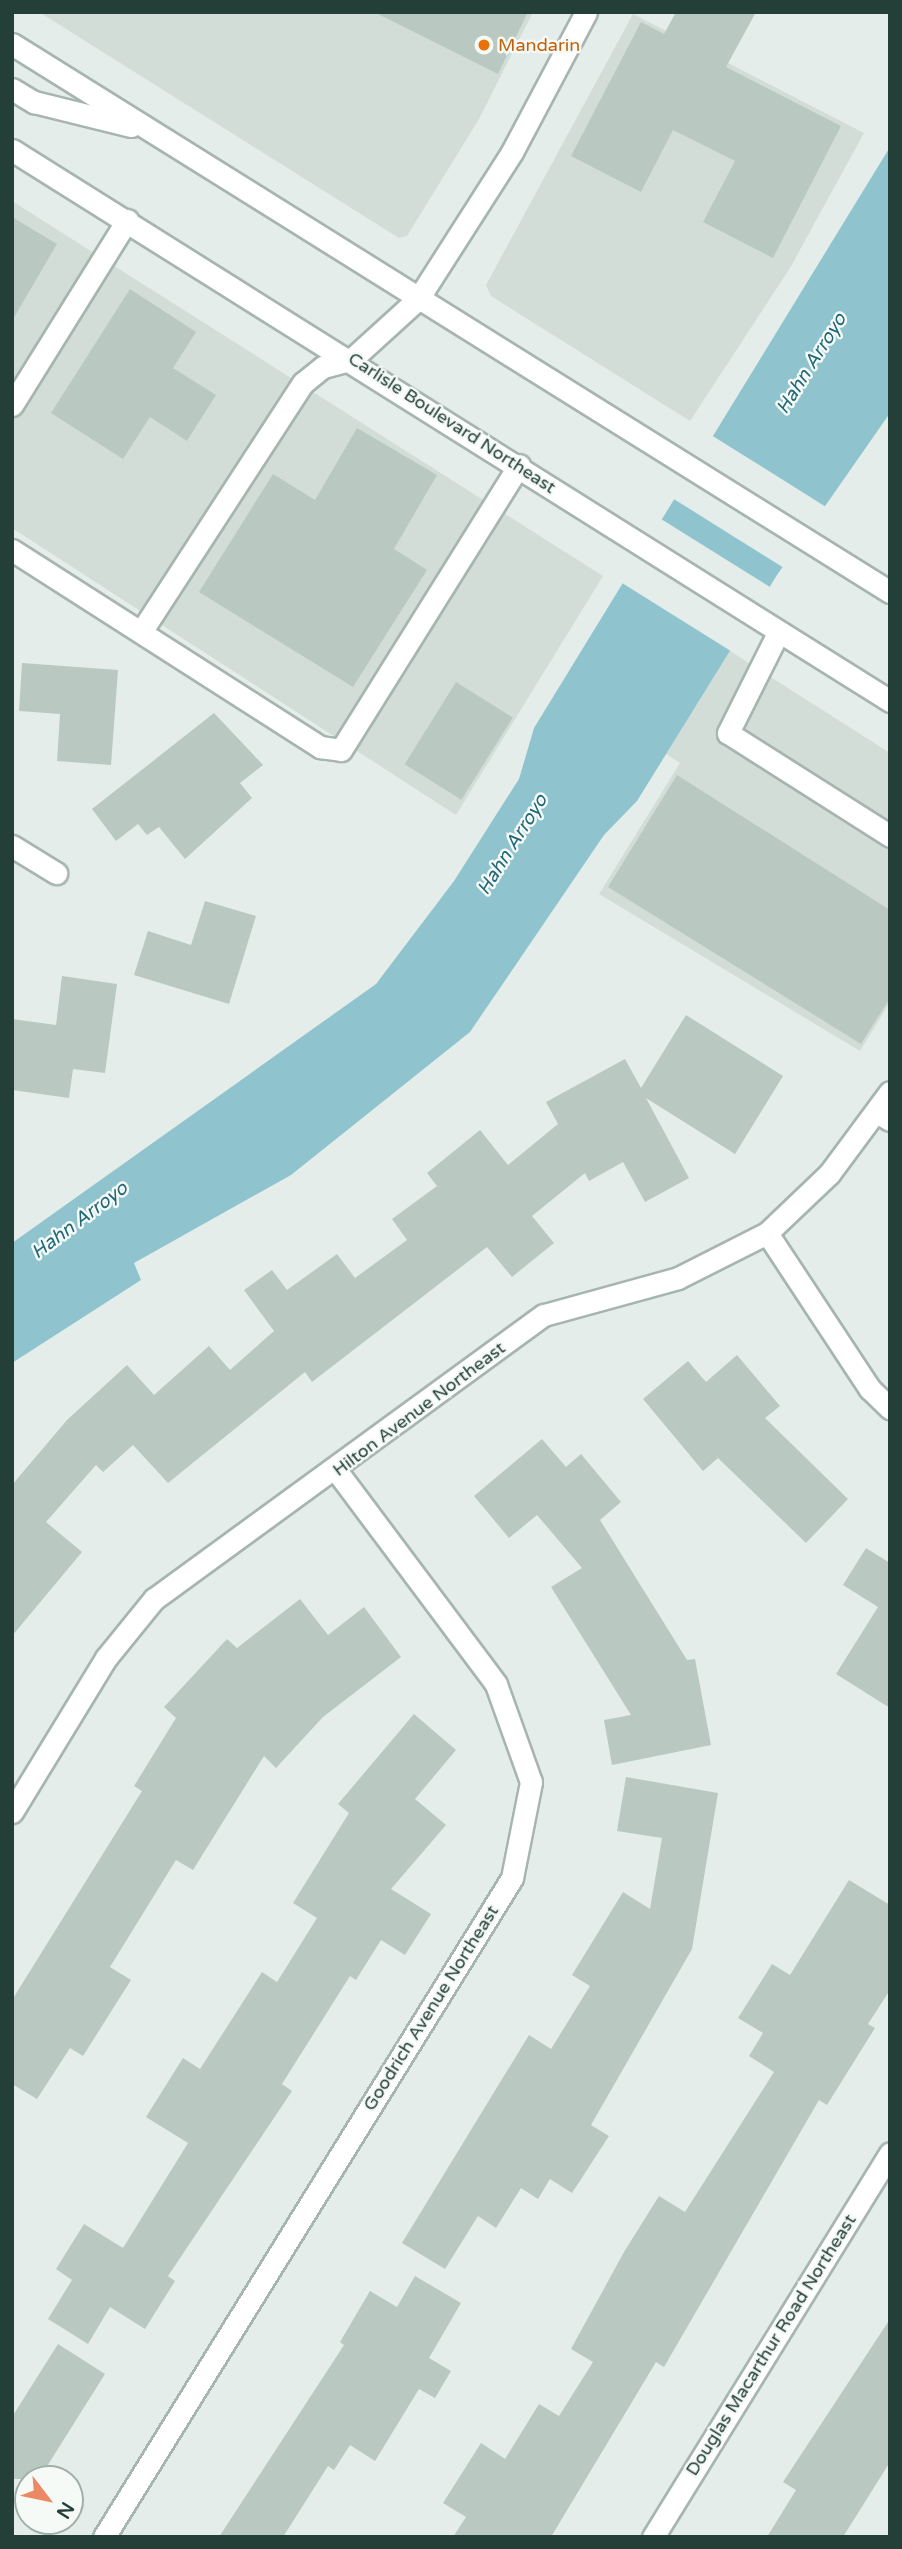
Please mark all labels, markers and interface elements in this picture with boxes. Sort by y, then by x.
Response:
place label: Mandarin [498,34,580,56]
marker: Mandarin [476,37,492,53]
water label: Hahn Arroyo [772,309,852,419]
street label: Carlisle Boulevard Northeast [344,348,560,498]
water label: Hahn Arroyo [473,790,553,900]
water label: Hahn Arroyo [27,1177,133,1265]
street label: Hilton Avenue Northeast [328,1337,510,1481]
street label: Goodrich Avenue Northeast [359,1901,503,2115]
street label: Douglas Macarthur Road Northeast [681,2210,861,2480]
north arrow [14,2465,84,2535]
text: N [52,2498,78,2522]

